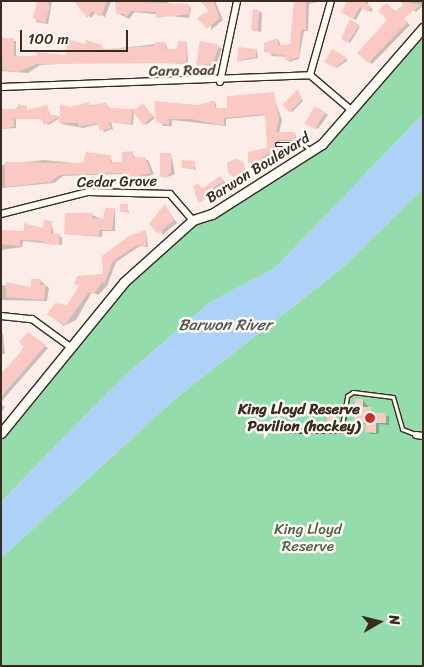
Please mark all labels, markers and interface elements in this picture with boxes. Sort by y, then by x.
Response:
scale bar [22,20,130,52]
text: 100 m [28,26,69,52]
street label: Cara Road [149,61,215,81]
street label: Barwon Boulevard [203,129,313,207]
street label: Cedar Grove [77,172,157,192]
water label: Barwon River [178,315,272,335]
place label: King Lloyd Reserve Pavilion (hockey) [237,400,360,435]
marker: King Lloyd Reserve Pavilion (hockey) [364,412,376,424]
park label: King Lloyd Reserve [274,520,342,555]
north arrow [354,597,404,647]
text: N [381,613,407,626]

